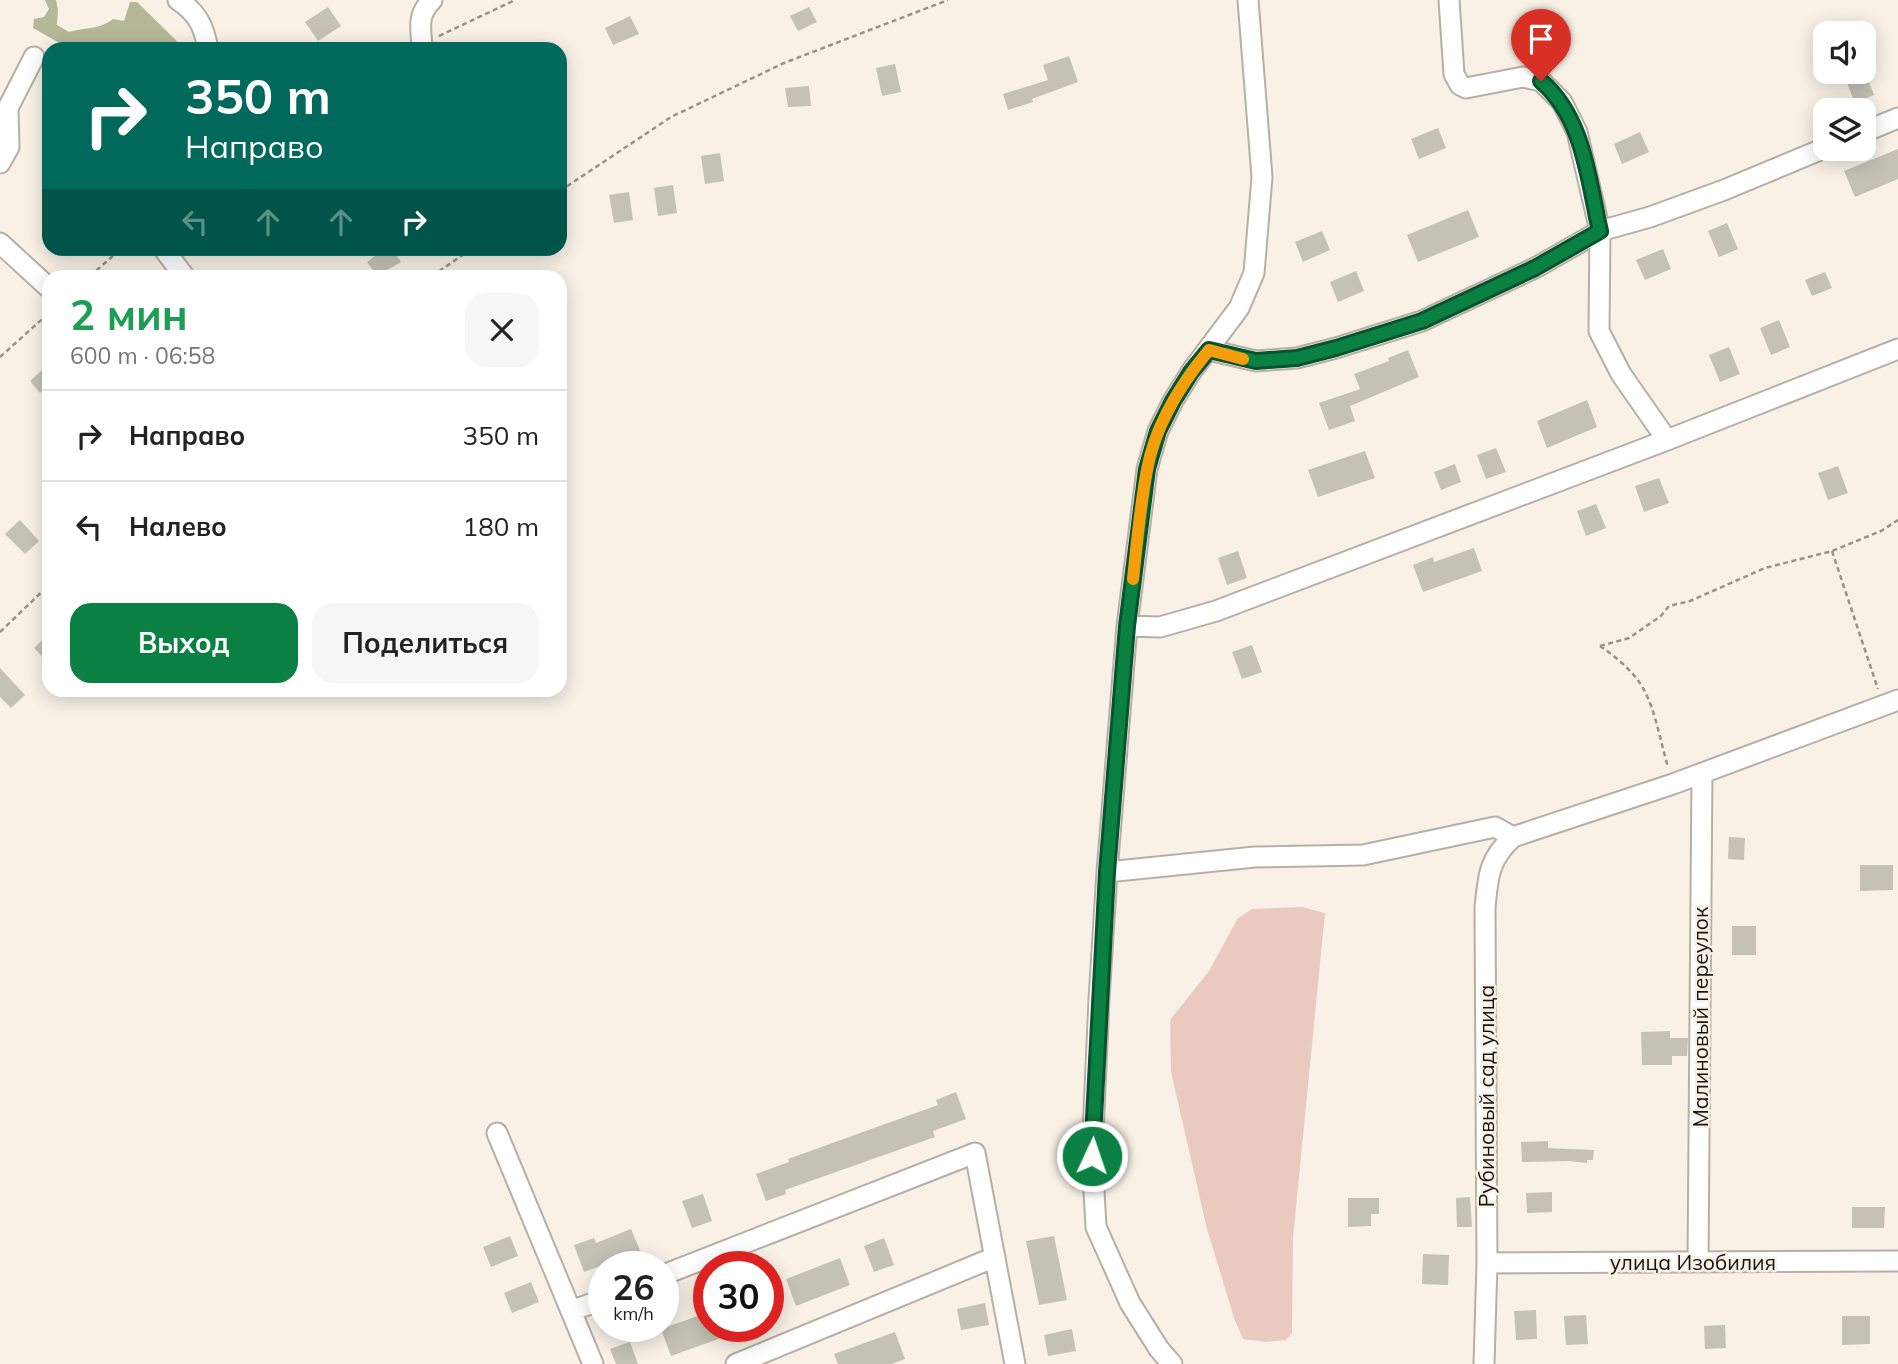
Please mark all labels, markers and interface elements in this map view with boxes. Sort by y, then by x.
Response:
pin [1511,9,1571,81]
icon: arrive [1522,20,1560,58]
map controls [1813,21,1876,161]
button: sound [1813,21,1876,84]
text: 350 m [185,65,331,126]
icon: right [70,70,161,161]
button: layers [1813,98,1876,161]
text: Направо [185,126,324,166]
icon: left [176,203,214,241]
icon: ahead [249,203,287,241]
icon: ahead [322,203,360,241]
icon: right [395,203,433,241]
text: 2 мин [70,288,188,341]
button: close [465,293,539,367]
text: 600 m · 06:58 [70,341,215,370]
icon: right [70,417,108,455]
text: Направо [129,419,245,452]
text: 350 m [463,419,539,452]
icon: left [70,508,108,546]
text: Налево [129,510,227,543]
text: 180 m [463,510,539,543]
button: Выход [70,603,298,683]
button: Поделиться [312,603,539,683]
street label: Малиновый переулок [1687,906,1713,1127]
street label: Рубиновый сад улица [1473,985,1499,1207]
position arrow [1055,1119,1129,1193]
street label: улица Изобилия [1610,1249,1776,1275]
speed limit sign: 30 [693,1251,784,1342]
text: 26 [612,1265,655,1309]
text: km/h [613,1302,654,1325]

